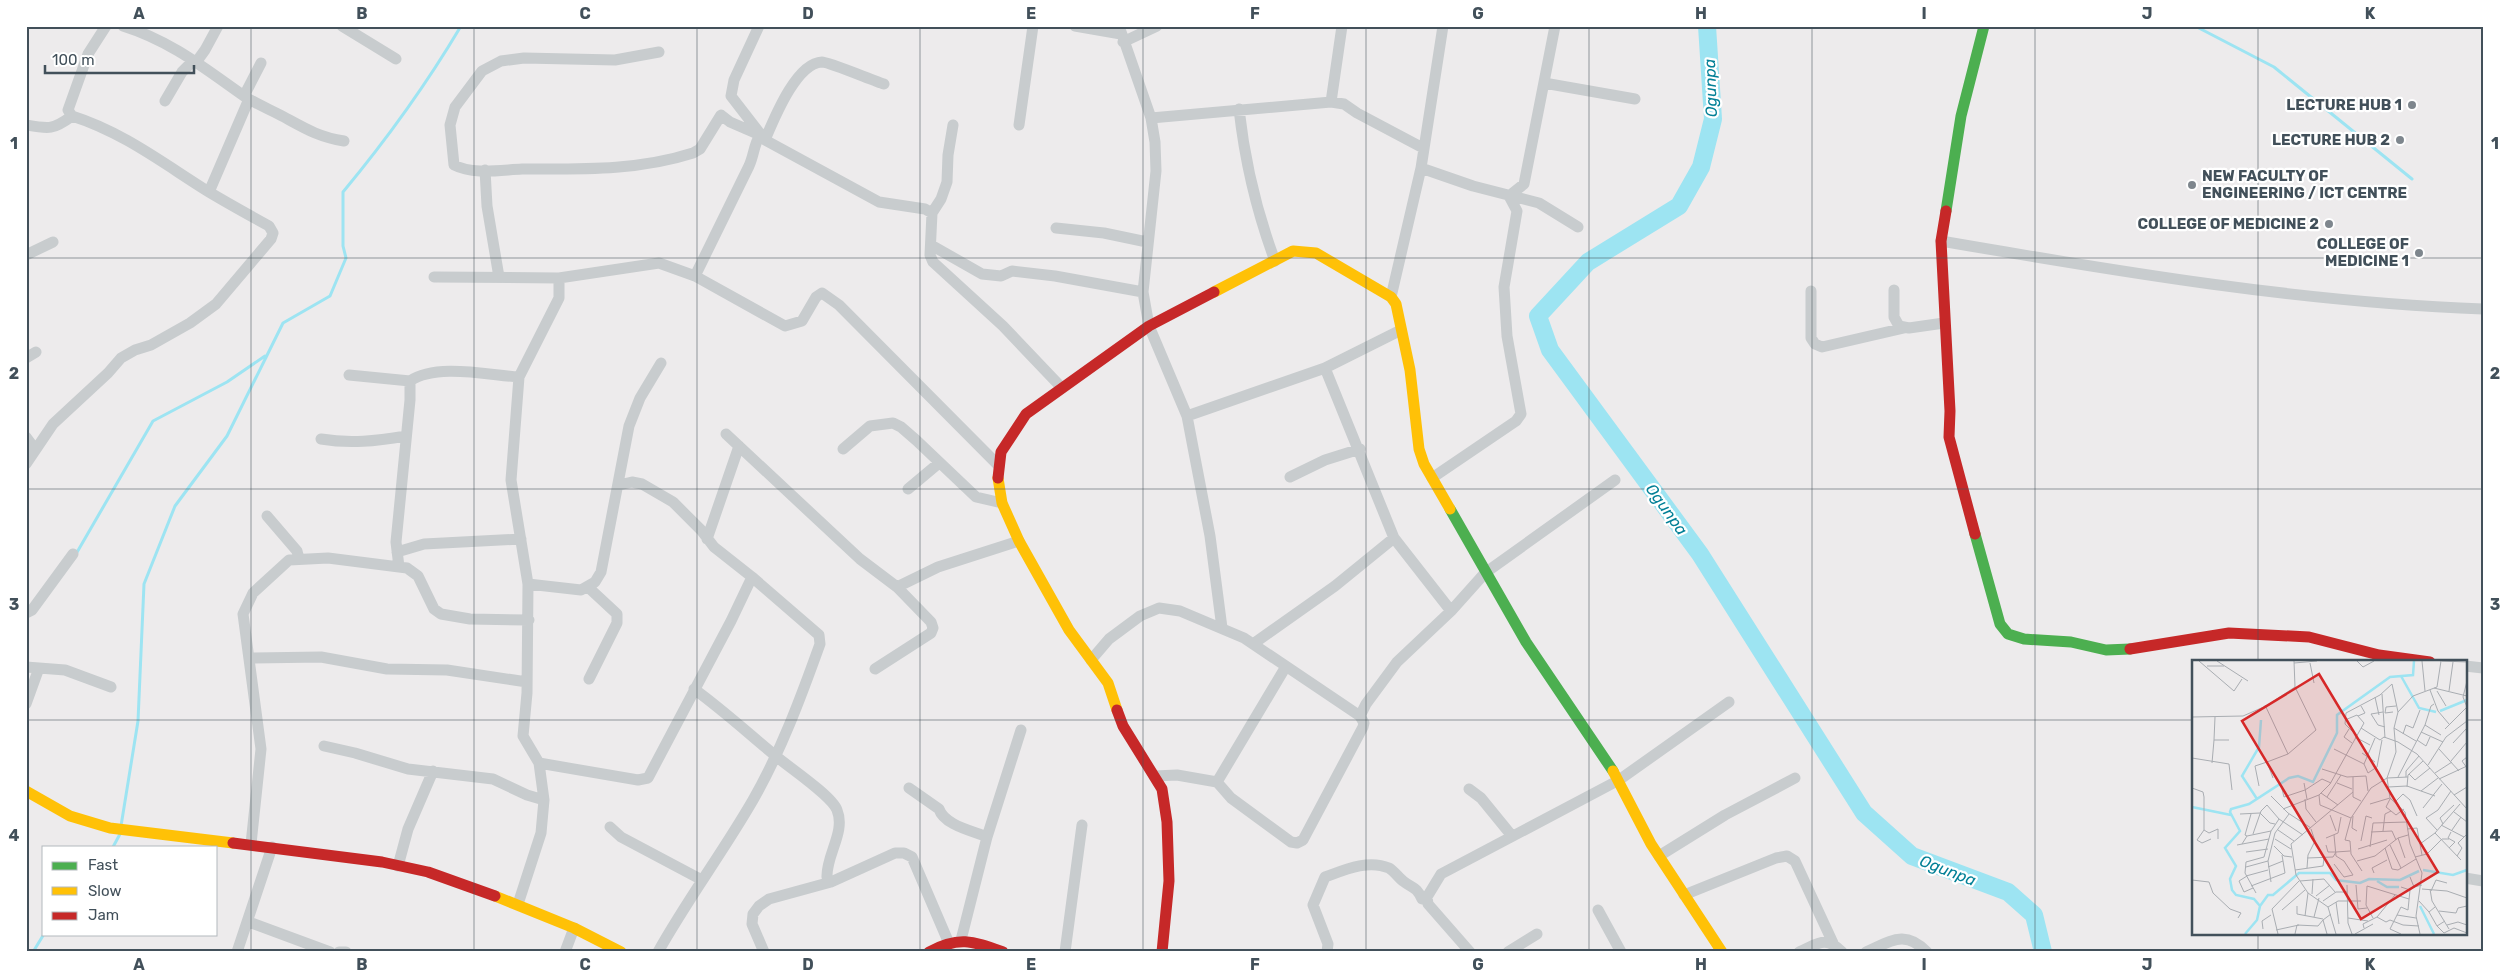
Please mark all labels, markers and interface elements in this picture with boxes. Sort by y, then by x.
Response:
text: A [133,4,145,23]
text: B [356,4,368,23]
text: C [579,4,591,23]
text: D [802,4,814,23]
text: E [1026,4,1036,23]
text: F [1250,4,1260,23]
text: G [1472,4,1484,23]
text: H [1695,4,1707,23]
text: I [1921,4,1927,23]
text: J [2142,4,2152,23]
text: K [2365,4,2376,23]
scale bar [45,42,194,74]
text: 100 m [52,51,94,69]
water label: Ogunpa [1700,58,1721,118]
place label: LECTURE HUB 1 [2286,96,2402,114]
marker: LECTURE HUB 1 [2406,99,2418,111]
place label: LECTURE HUB 2 [2272,131,2390,149]
text: 1 [10,134,18,153]
marker: LECTURE HUB 2 [2394,134,2406,146]
text: 1 [2491,134,2499,153]
place label: NEW FACULTY OF ENGINEERING / ICT CENTRE [2202,167,2407,202]
marker: NEW FACULTY OF ENGINEERING / ICT CENTRE [2186,179,2198,191]
place label: COLLEGE OF MEDICINE 2 [2138,215,2319,233]
marker: COLLEGE OF MEDICINE 2 [2323,218,2335,230]
place label: COLLEGE OF MEDICINE 1 [2317,235,2409,270]
marker: COLLEGE OF MEDICINE 1 [2413,247,2425,259]
text: 2 [9,364,19,383]
text: 2 [2490,364,2500,383]
water label: Ogunpa [1642,480,1691,539]
text: 3 [9,595,19,614]
text: 3 [2490,595,2500,614]
inset map [2192,660,2466,936]
text: 4 [9,826,20,845]
text: 4 [2490,826,2501,845]
legend [42,846,218,936]
water label: Ogunpa [1917,851,1979,890]
text: Fast [88,856,118,874]
text: Slow [88,882,121,900]
text: Jam [88,906,119,924]
text: A [133,955,145,974]
text: B [356,955,368,974]
text: C [579,955,591,974]
text: D [802,955,814,974]
text: E [1026,955,1036,974]
text: F [1250,955,1260,974]
text: G [1472,955,1484,974]
text: H [1695,955,1707,974]
text: I [1921,955,1927,974]
text: J [2142,955,2152,974]
text: K [2365,955,2376,974]

